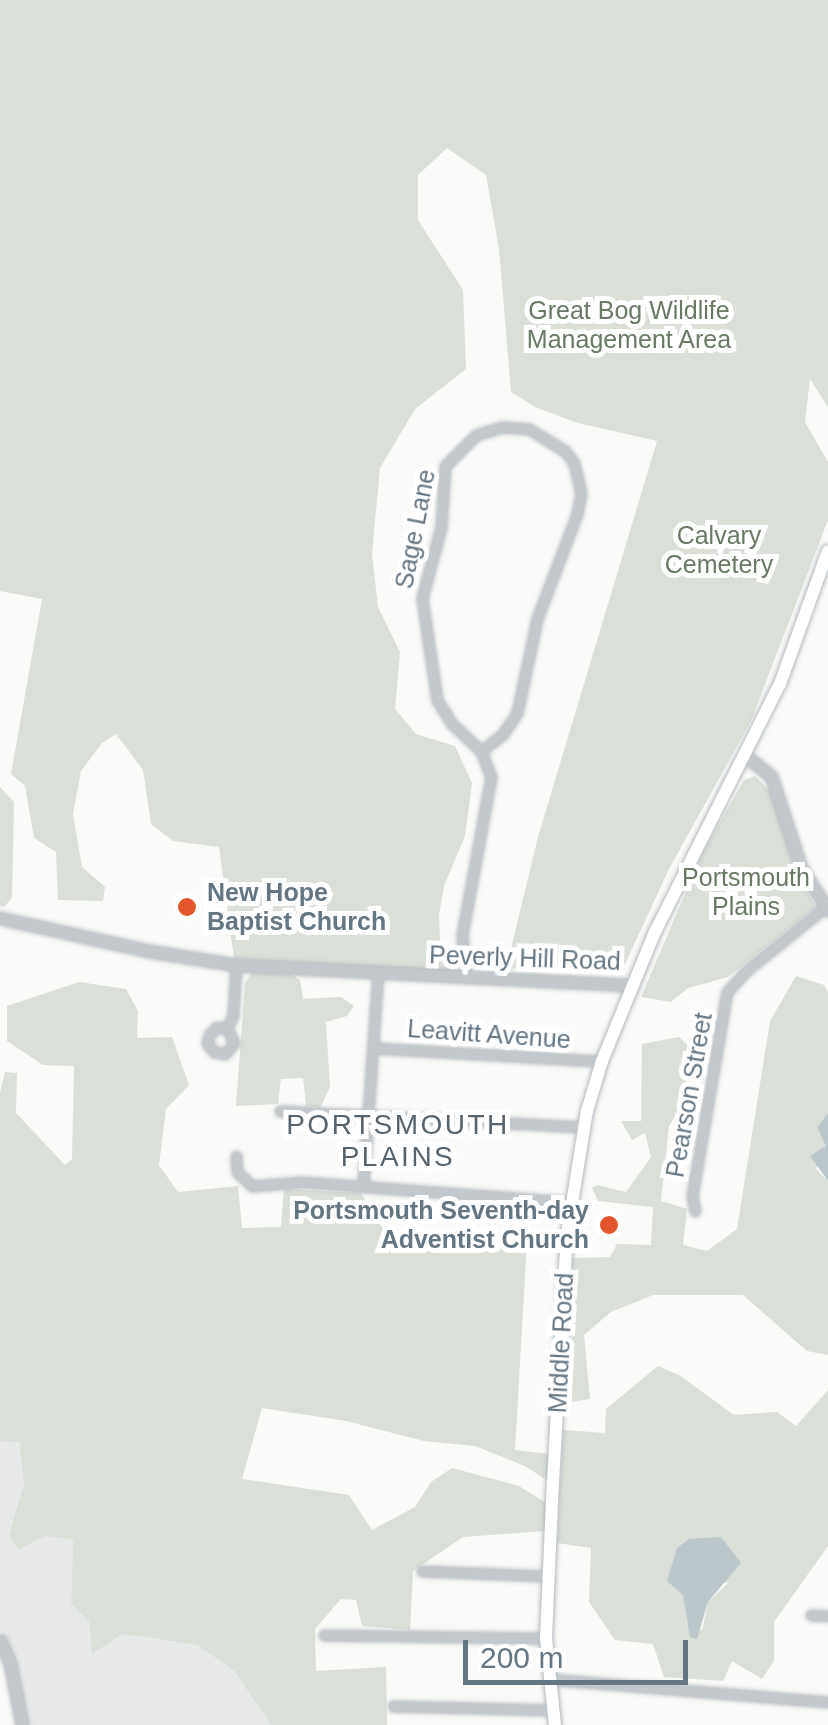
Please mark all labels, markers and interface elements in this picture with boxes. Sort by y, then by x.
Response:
park label: Great Bog Wildlife Management Area [526,296,732,355]
street label: Sage Lane [389,467,441,591]
park label: Calvary Cemetery [665,521,773,580]
park label: Portsmouth Plains [682,863,810,922]
place label: New Hope Baptist Church [207,878,386,937]
marker: New Hope Baptist Church [176,896,198,918]
street label: Peverly Hill Road [429,940,621,976]
street label: Pearson Street [660,1010,718,1180]
street label: Leavitt Avenue [406,1013,572,1055]
district label: PORTSMOUTH PLAINS [286,1108,510,1174]
place label: Portsmouth Seventh-day Adventist Church [293,1196,589,1255]
marker: Portsmouth Seventh-day Adventist Church [598,1214,620,1236]
street label: Middle Road [542,1272,580,1414]
scale bar [468,1620,693,1682]
text: 200 m [480,1641,563,1674]

